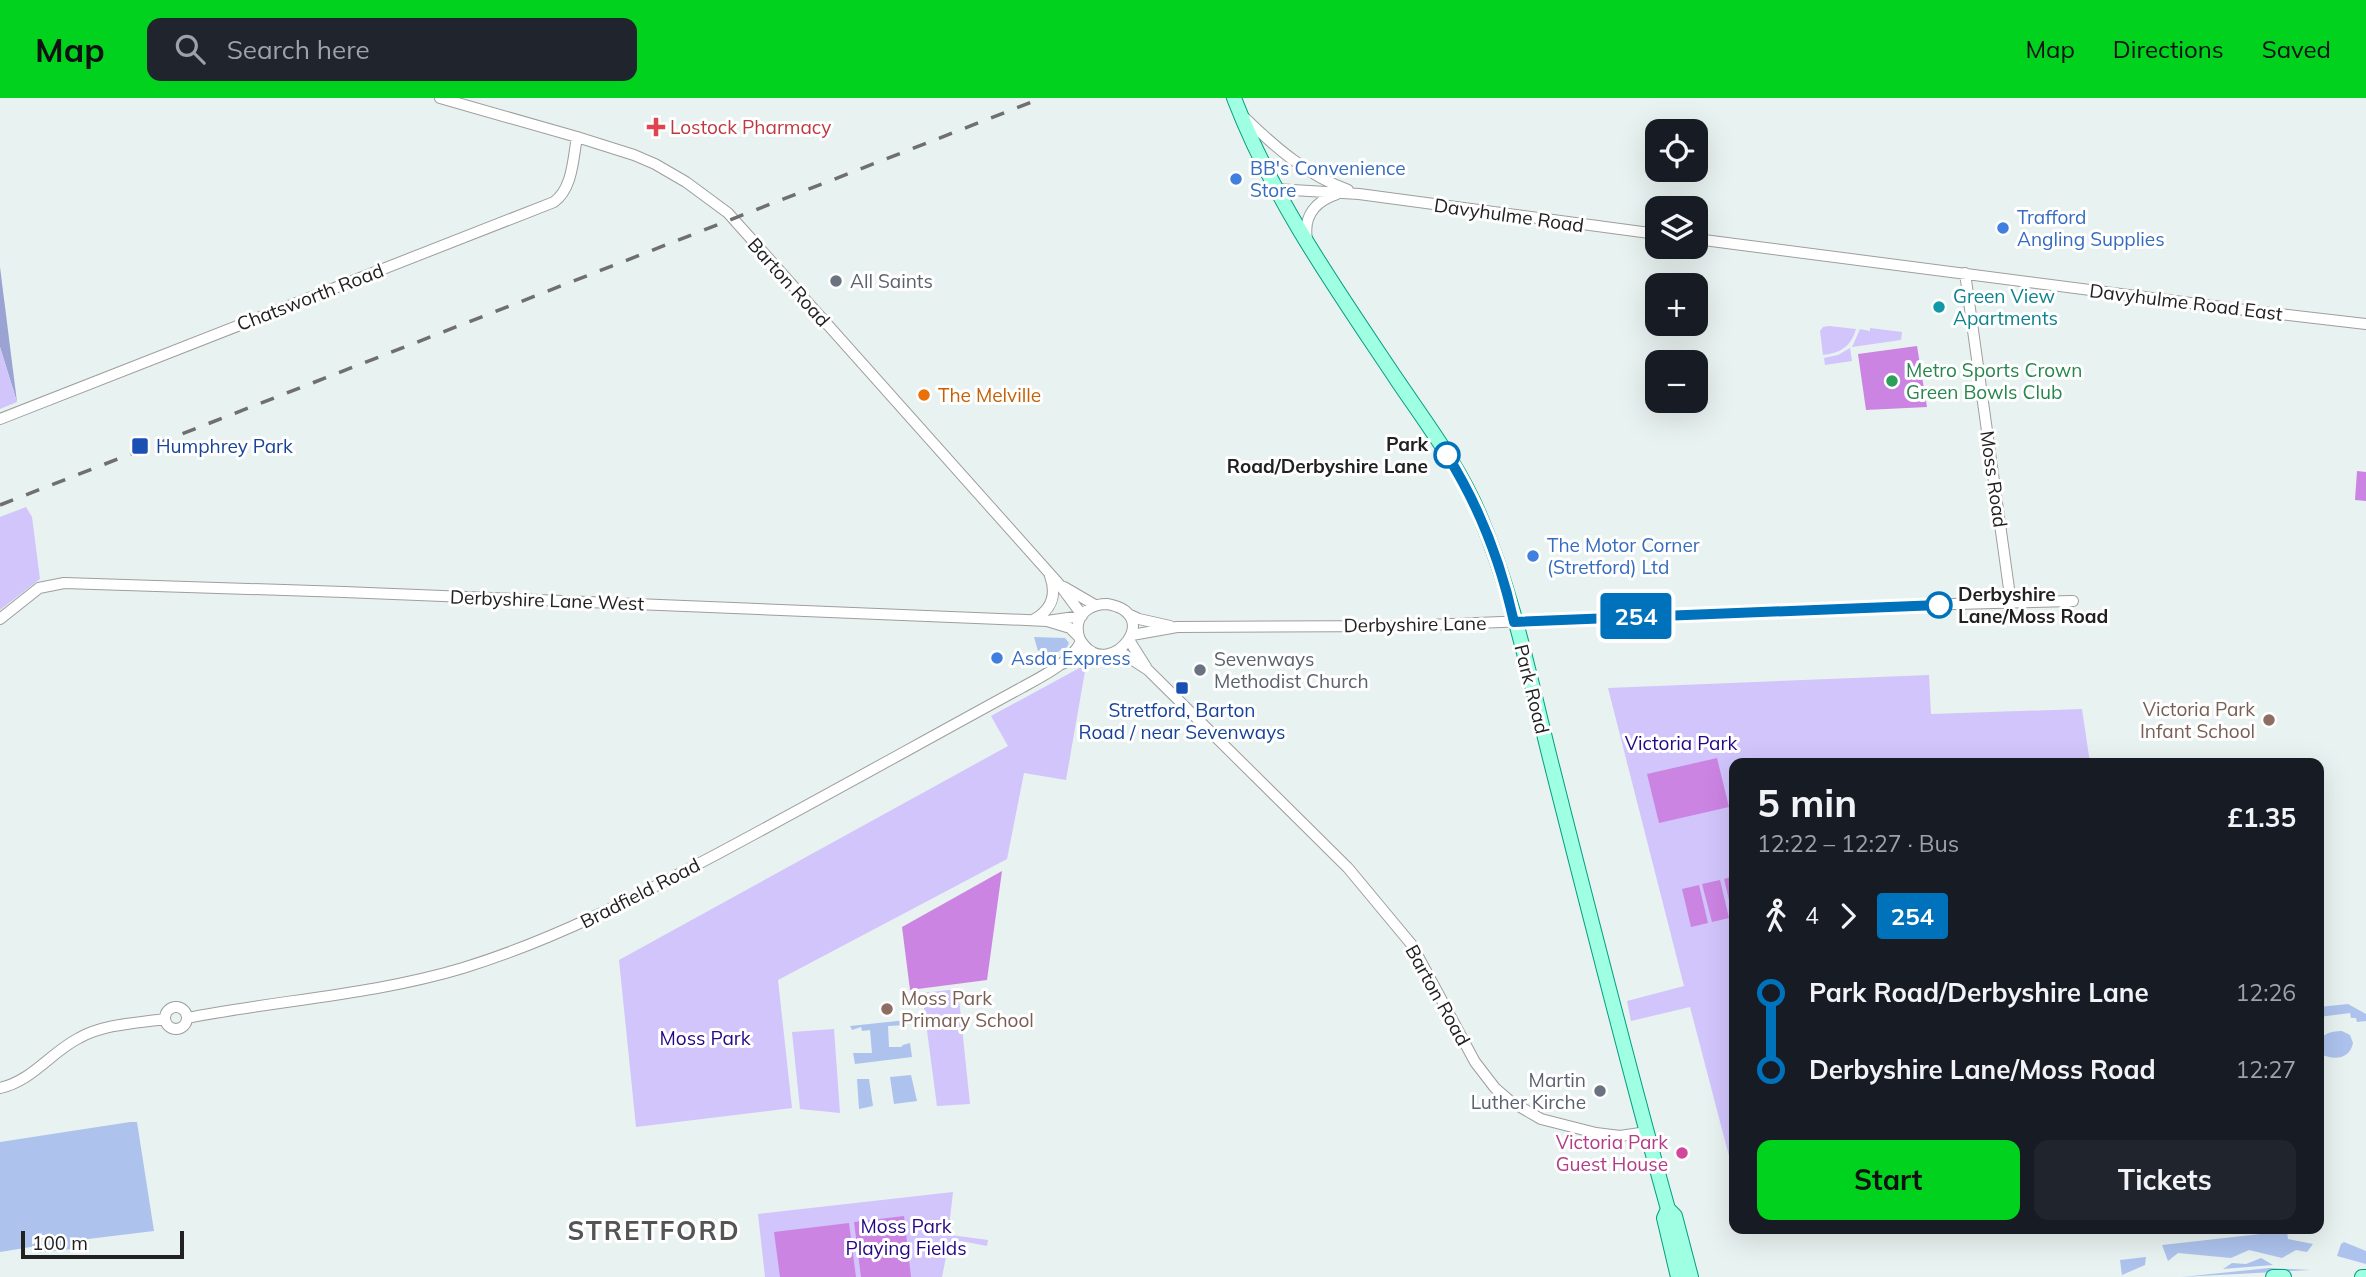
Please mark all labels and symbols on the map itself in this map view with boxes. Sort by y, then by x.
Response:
place label: Lostock Pharmacy [670,115,831,139]
marker: Lostock Pharmacy [648,119,664,135]
place label: BB's Convenience Store [1250,156,1406,202]
marker: BB's Convenience Store [1228,171,1244,187]
street label: Davyhulme Road [1433,193,1585,237]
place label: Trafford Angling Supplies [2017,205,2165,251]
marker: Trafford Angling Supplies [1995,220,2011,236]
street label: Barton Road [743,232,835,332]
street label: Chatsworth Road [233,258,387,336]
place label: All Saints [850,269,933,293]
marker: All Saints [828,273,844,289]
street label: Davyhulme Road East [2088,278,2284,326]
place label: Green View Apartments [1953,284,2058,330]
marker: Green View Apartments [1931,299,1947,315]
place label: Metro Sports Crown Green Bowls Club [1906,358,2083,404]
marker: Metro Sports Crown Green Bowls Club [1884,373,1900,389]
place label: The Melville [938,383,1041,407]
marker: The Melville [916,387,932,403]
street label: Moss Road [1975,429,2013,529]
place label: Park Road/Derbyshire Lane [1227,432,1429,478]
place label: Humphrey Park [156,434,293,458]
marker: Humphrey Park [130,436,150,456]
marker: Park Road/Derbyshire Lane [1434,442,1460,468]
place label: The Motor Corner (Stretford) Ltd [1547,533,1700,579]
marker: The Motor Corner (Stretford) Ltd [1525,548,1541,564]
place label: Derbyshire Lane/Moss Road [1958,582,2108,628]
street label: Derbyshire Lane West [450,585,645,615]
marker: Derbyshire Lane/Moss Road [1926,592,1952,618]
line badge: 254 [1596,593,1676,639]
street label: Derbyshire Lane [1343,611,1487,637]
street label: Park Road [1509,642,1555,736]
place label: Asda Express [1011,646,1131,670]
place label: Sevenways Methodist Church [1214,647,1369,693]
marker: Asda Express [989,650,1005,666]
marker: Sevenways Methodist Church [1192,662,1208,678]
marker: Stretford, Barton Road / near Sevenways [1174,680,1190,696]
place label: Victoria Park Infant School [2140,697,2255,743]
place label: Stretford, Barton Road / near Sevenways [1079,698,1285,744]
marker: Victoria Park Infant School [2261,712,2277,728]
park label: Victoria Park [1625,731,1737,755]
street label: Bradfield Road [576,853,704,933]
street label: Barton Road [1400,940,1476,1050]
place label: Moss Park Primary School [901,986,1034,1032]
marker: Moss Park Primary School [879,1001,895,1017]
park label: Moss Park [660,1026,751,1050]
place label: Martin Luther Kirche [1471,1068,1586,1114]
marker: Martin Luther Kirche [1592,1083,1608,1099]
place label: Victoria Park Guest House [1556,1130,1668,1176]
marker: Victoria Park Guest House [1674,1145,1690,1161]
district label: STRETFORD [567,1214,741,1247]
park label: Moss Park Playing Fields [845,1214,967,1260]
scale bar [21,1228,184,1260]

